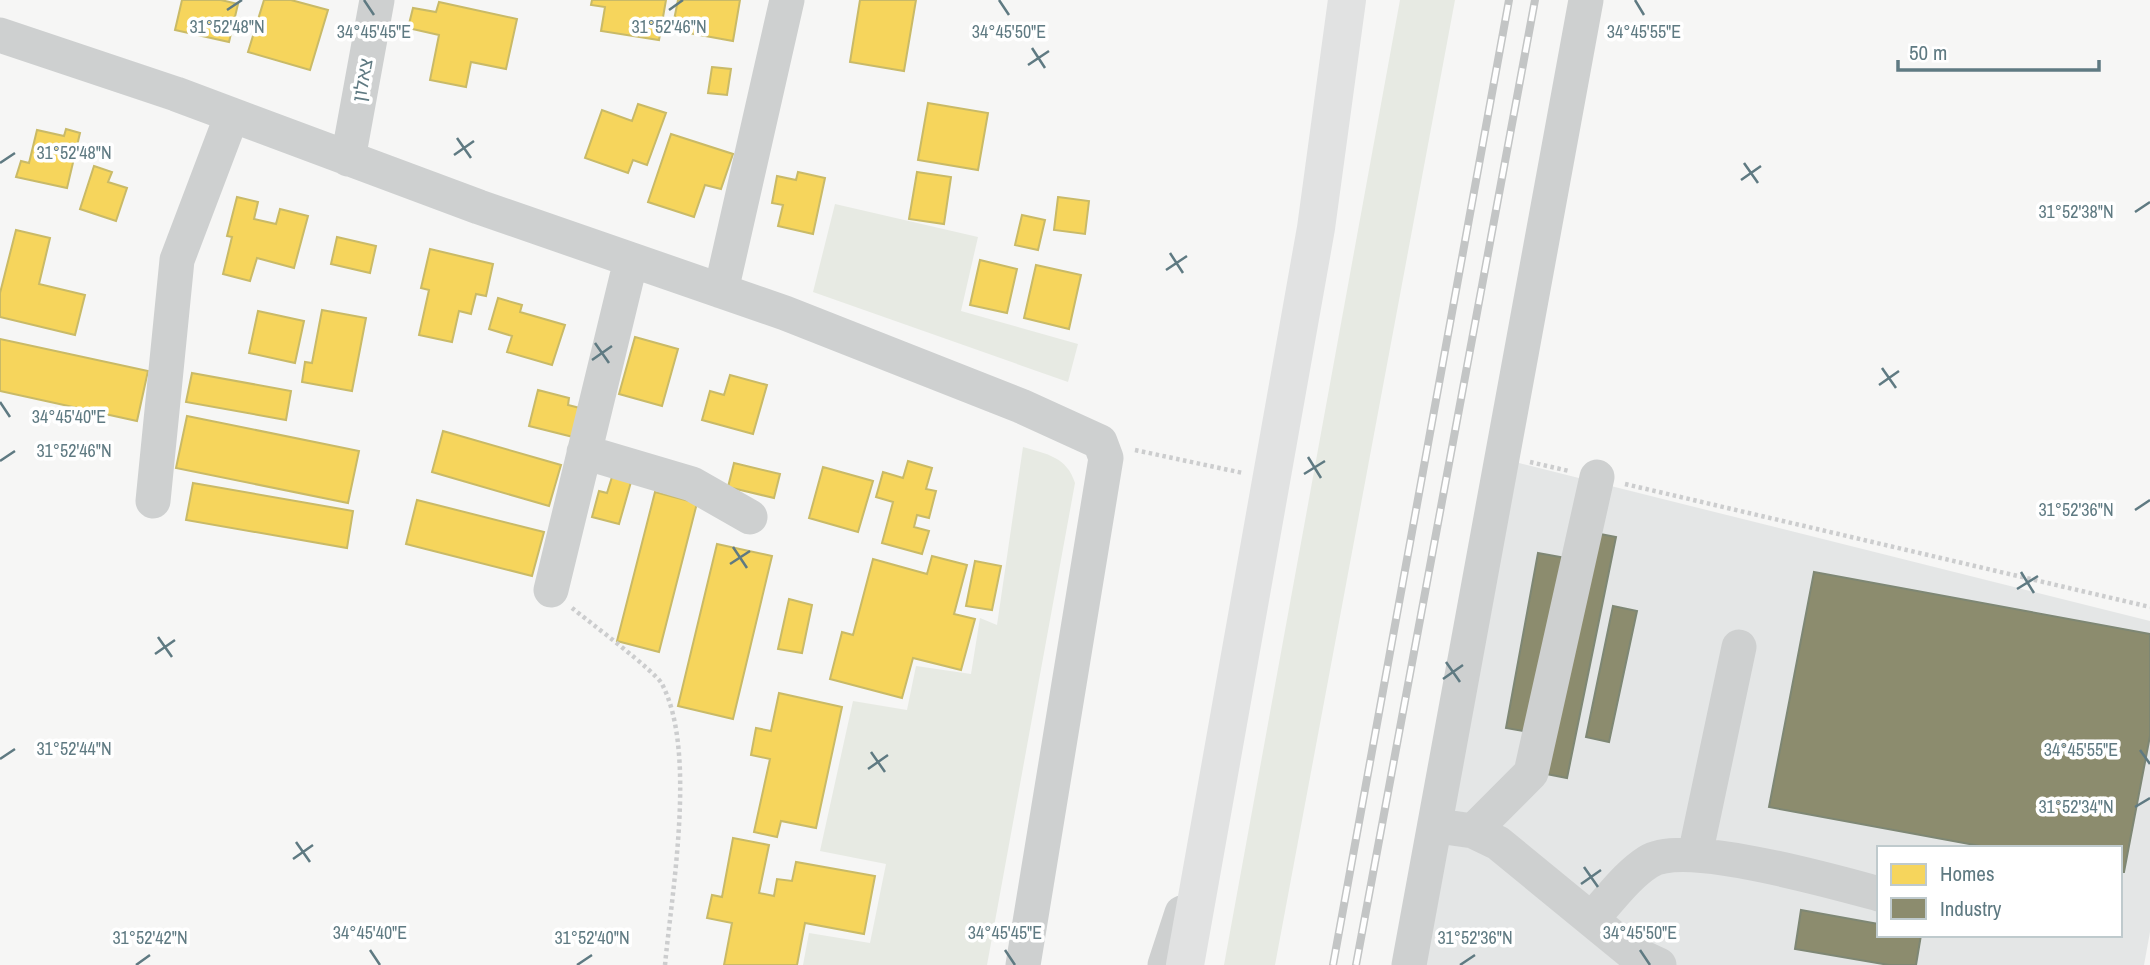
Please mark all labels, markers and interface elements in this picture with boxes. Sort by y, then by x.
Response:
text: 31°52'48"N [189,14,265,39]
text: 31°52'46"N [631,14,707,39]
text: 34°45'45"E [337,19,411,44]
text: 34°45'50"E [972,19,1046,44]
text: 34°45'55"E [1607,19,1681,44]
scale bar [1898,28,2099,72]
text: 50 m [1909,38,1947,67]
street label: צאלון [345,56,379,104]
text: 31°52'48"N [36,140,112,165]
text: 31°52'38"N [2038,199,2114,224]
text: 34°45'40"E [32,404,106,429]
text: 31°52'46"N [36,438,112,463]
text: 31°52'36"N [2038,497,2114,522]
text: 31°52'44"N [36,736,112,761]
text: 34°45'55"E [2044,737,2118,762]
text: 31°52'34"N [2038,794,2114,819]
legend [1877,846,2122,937]
text: Homes [1940,859,1995,888]
text: Industry [1940,894,2002,923]
text: 34°45'40"E [333,920,407,945]
text: 34°45'45"E [968,920,1042,945]
text: 34°45'50"E [1603,920,1677,945]
text: 31°52'42"N [112,925,188,950]
text: 31°52'40"N [554,925,630,950]
text: 31°52'36"N [1437,925,1513,950]

